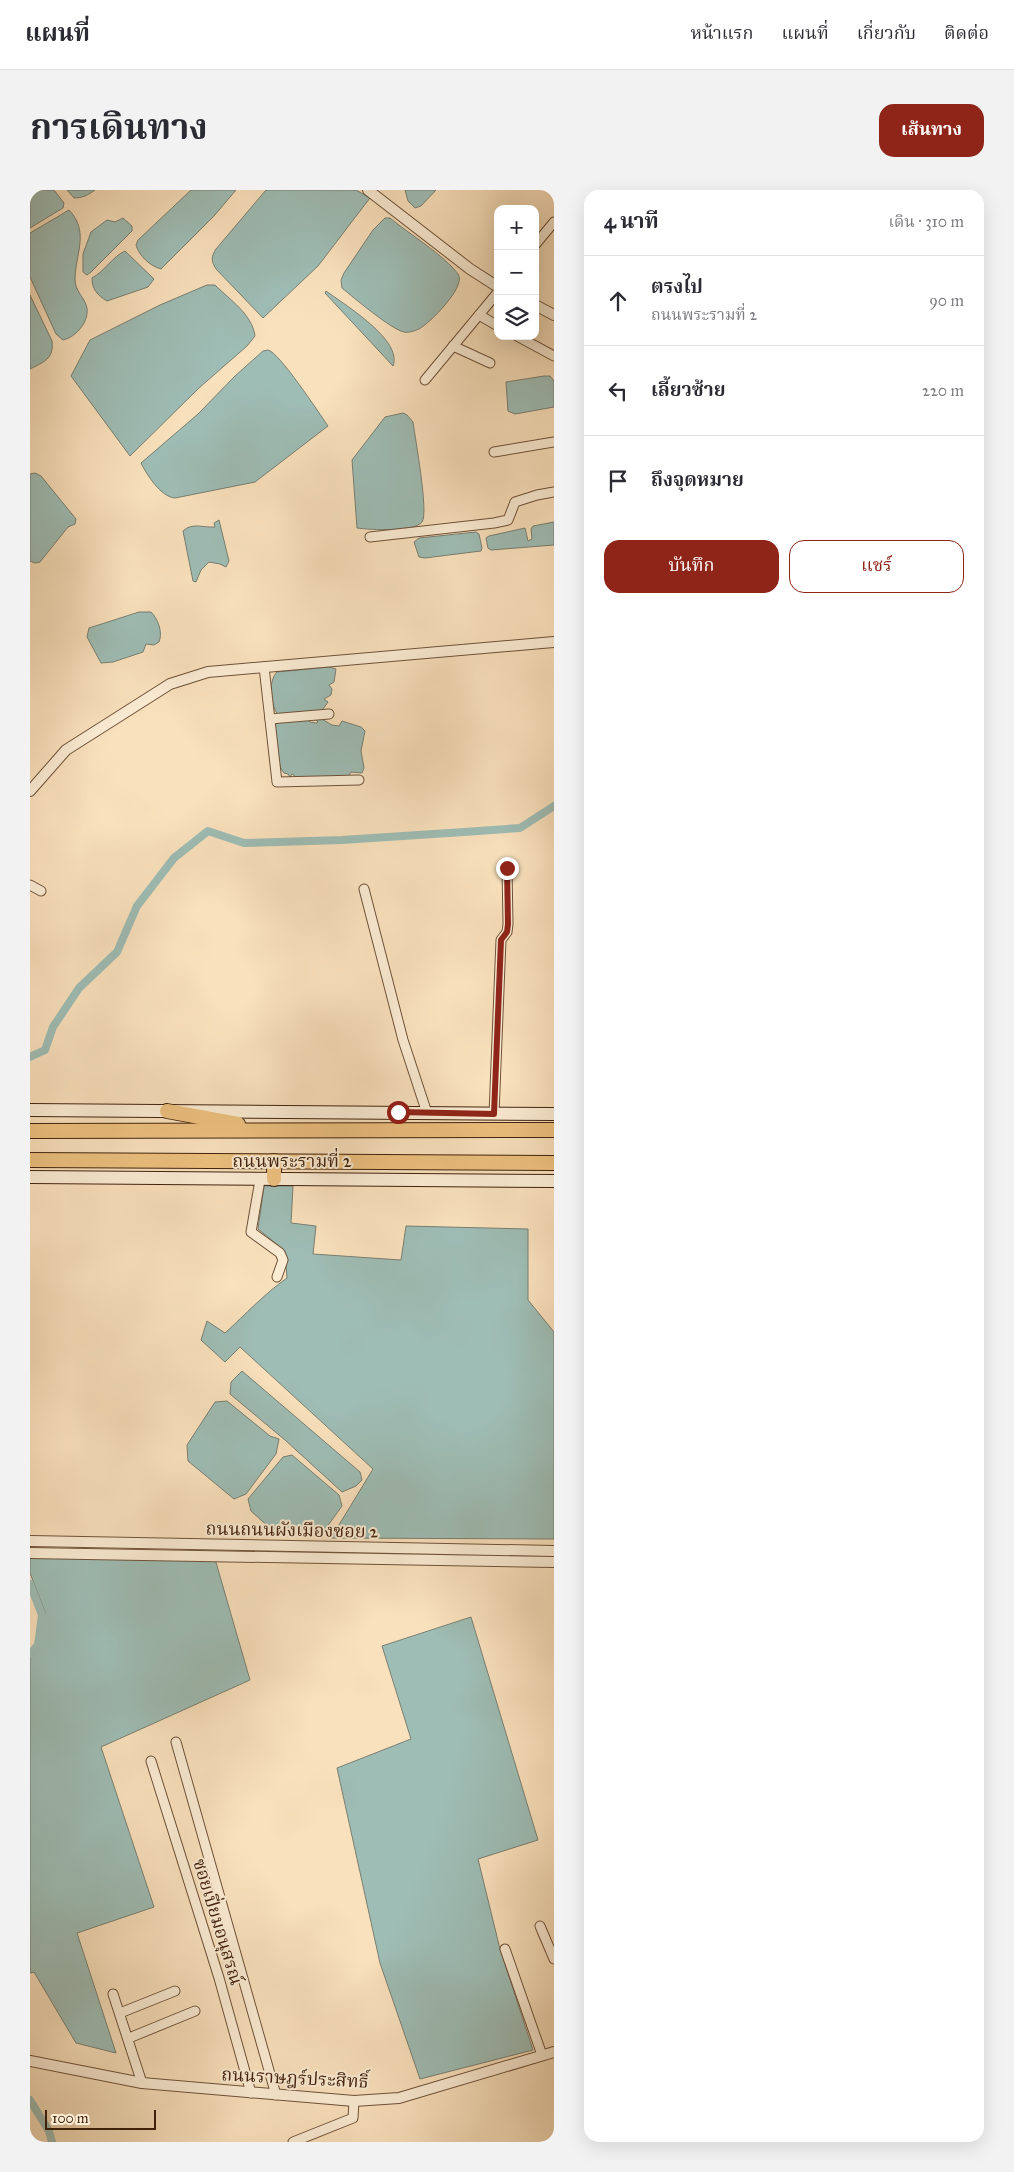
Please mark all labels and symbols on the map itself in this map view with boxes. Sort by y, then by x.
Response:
route end [496,857,519,880]
route start [387,1101,410,1124]
street label: ถนนพระรามที่ 2 [232,1147,352,1172]
street label: ถนนถนนผังเมืองซอย 2 [206,1517,379,1543]
street label: ซอยเปี่ยมอนุสรณ์ [187,1855,251,1988]
street label: ถนนราษฎร์ประสิทธิ์ [221,2061,371,2093]
scale bar [45,2107,156,2130]

